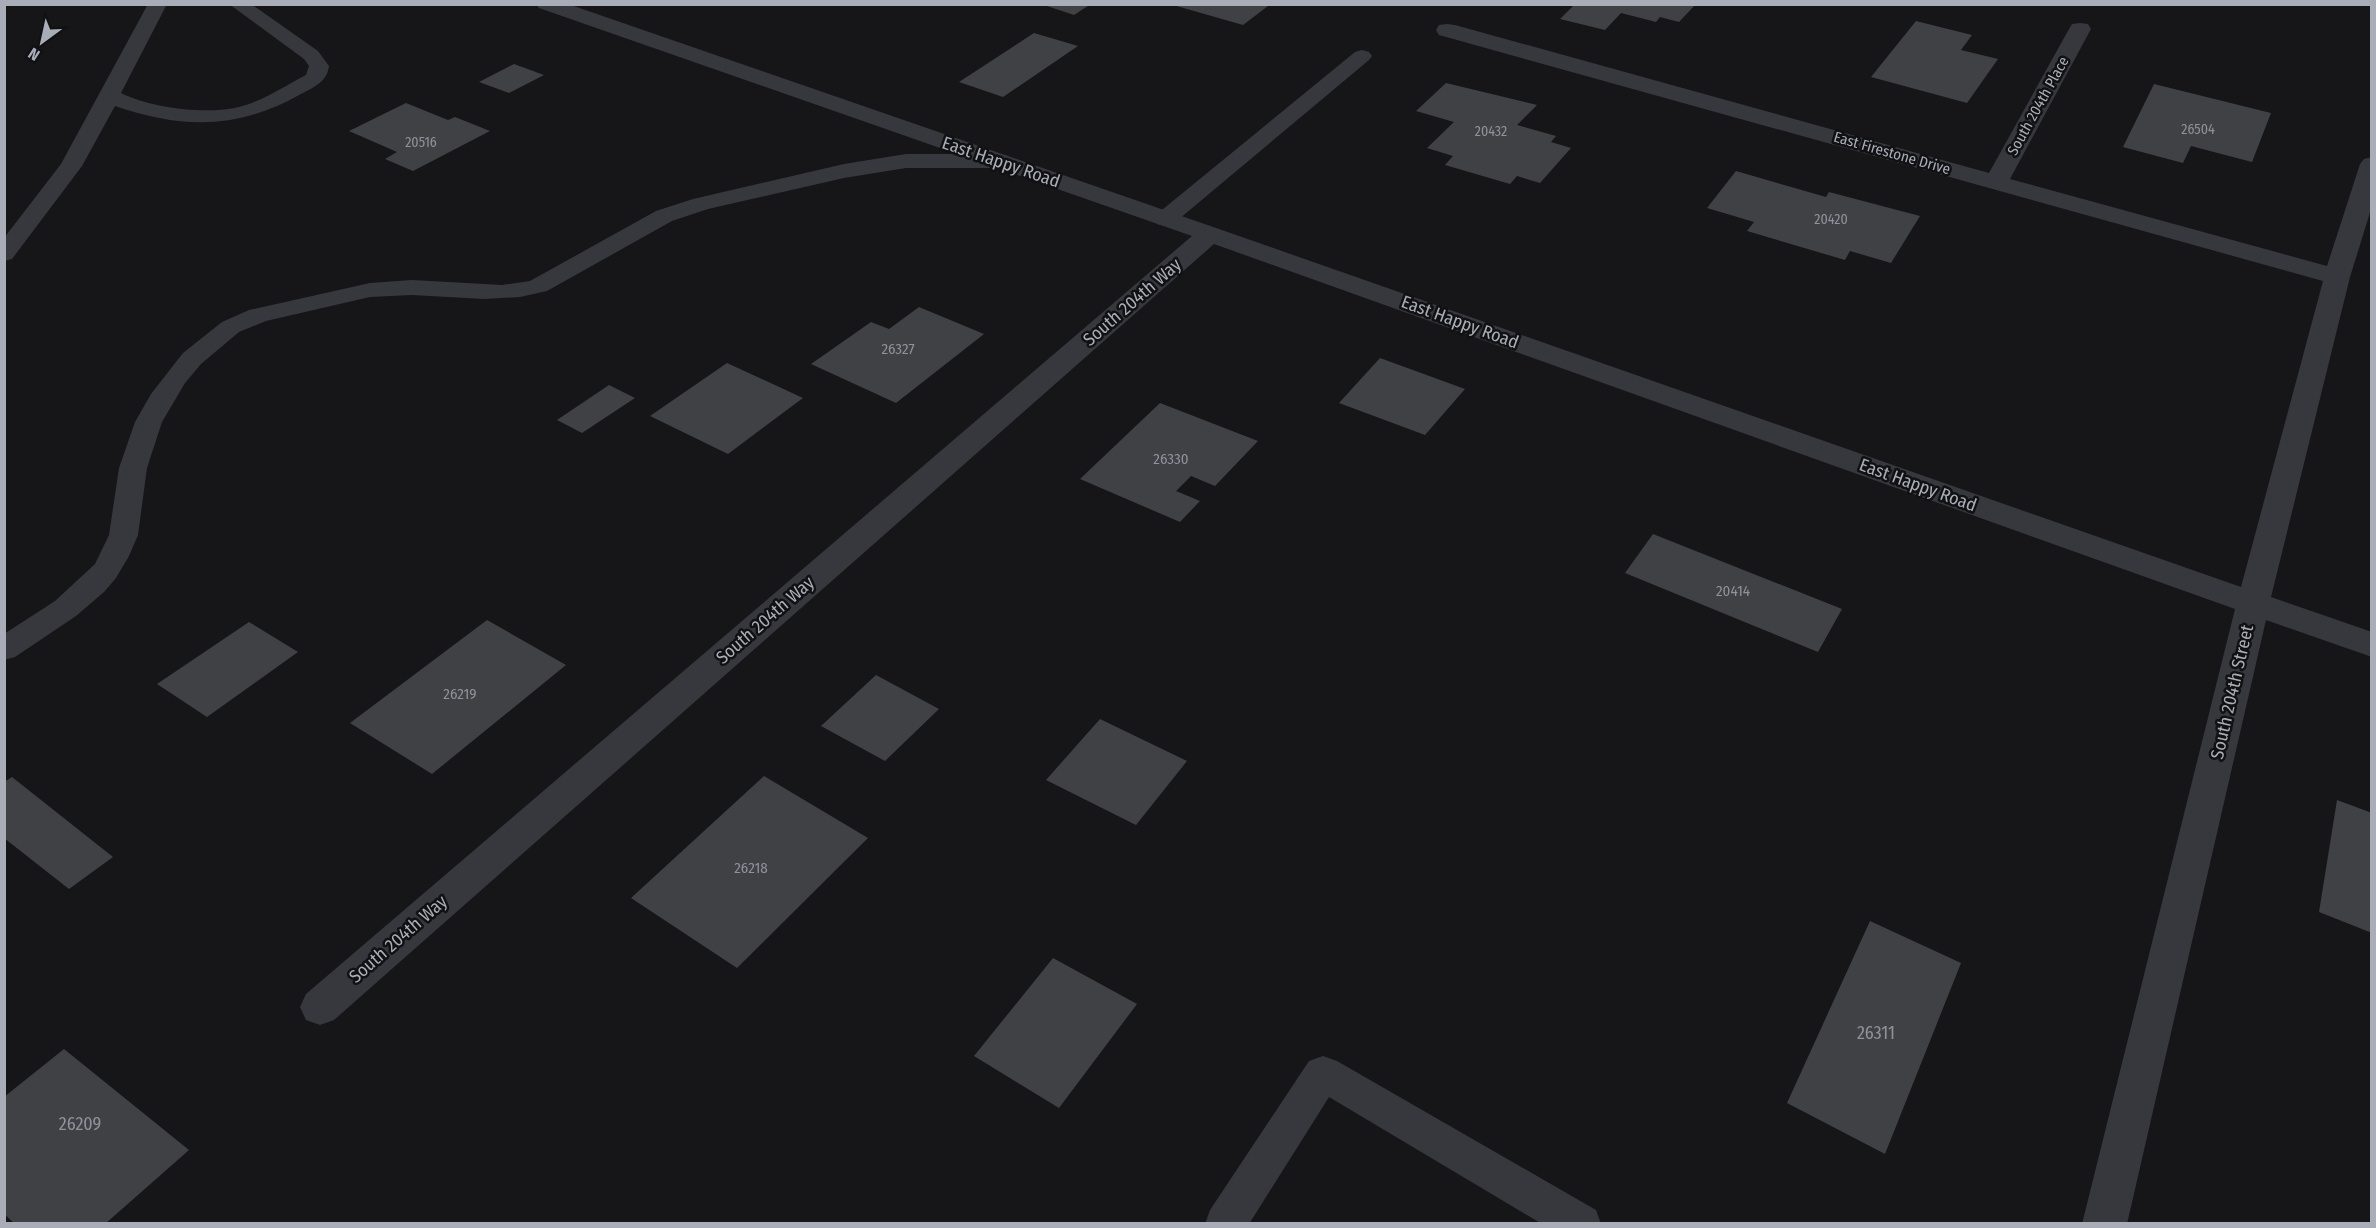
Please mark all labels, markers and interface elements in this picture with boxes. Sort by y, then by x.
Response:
north arrow [12,12,72,72]
text: N [25,44,43,65]
street label: South 204th Place [2003,54,2073,158]
house number: 26504 [2181,121,2215,138]
house number: 20432 [1475,123,1507,140]
street label: East Firestone Drive [1832,128,1952,178]
street label: East Happy Road [939,132,1063,192]
house number: 20516 [405,134,437,151]
house number: 20420 [1814,211,1848,228]
street label: South 204th Way [1079,253,1185,351]
street label: East Happy Road [1398,291,1522,353]
house number: 26327 [881,340,915,358]
house number: 26330 [1153,450,1189,468]
street label: East Happy Road [1856,454,1980,516]
street label: South 204th Way [712,571,818,669]
house number: 20414 [1716,582,1750,600]
street label: South 204th Street [2206,623,2258,761]
house number: 26219 [443,685,477,703]
house number: 26218 [734,859,768,877]
street label: South 204th Way [345,890,451,988]
house number: 26311 [1857,1022,1895,1044]
house number: 26209 [59,1113,101,1135]

